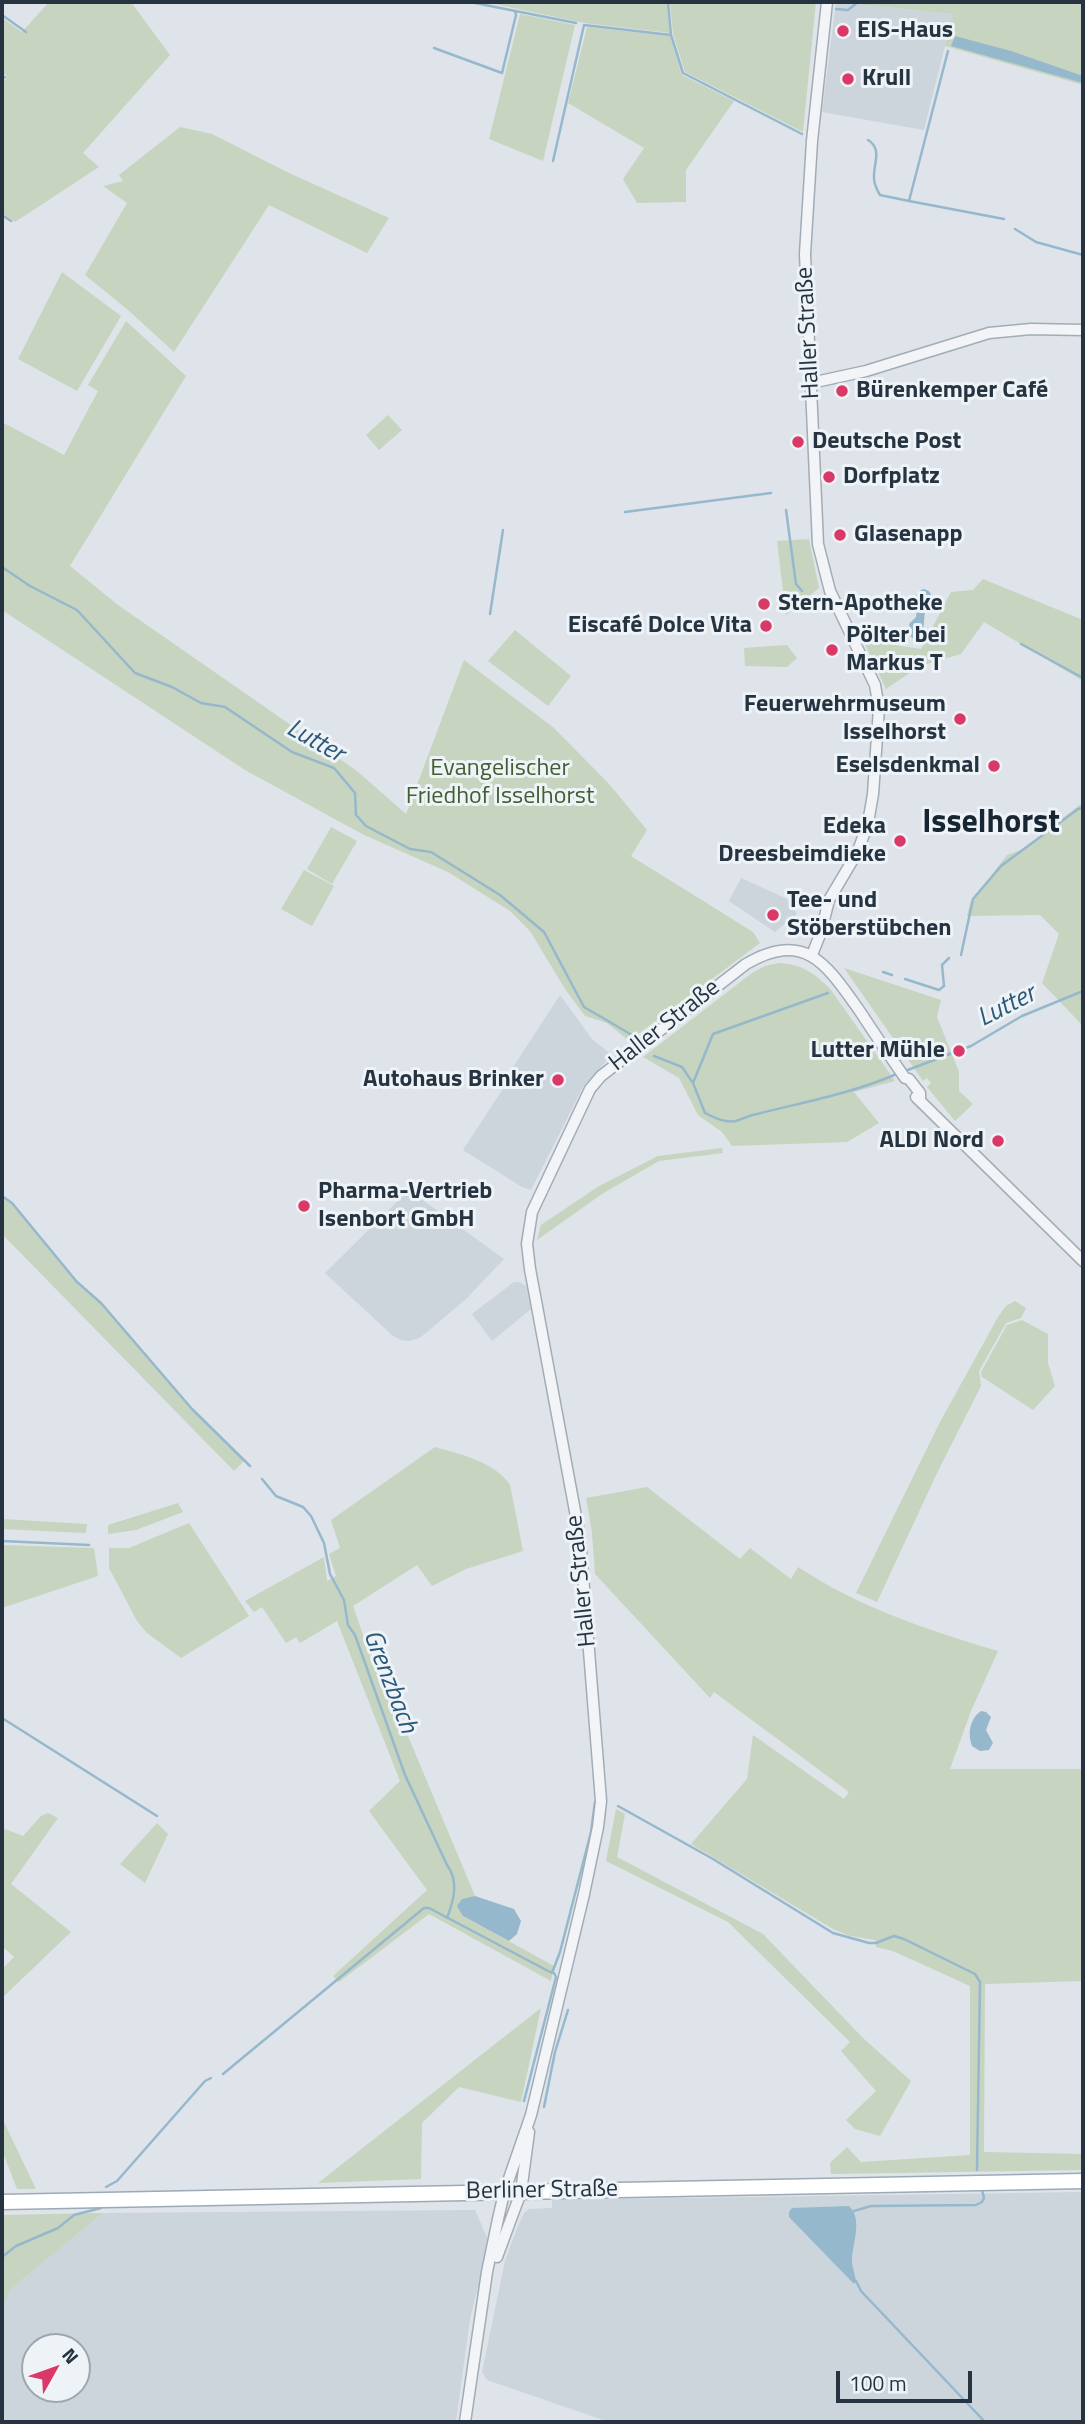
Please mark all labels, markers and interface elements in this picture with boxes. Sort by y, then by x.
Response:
place label: EIS-Haus [857,17,953,45]
marker: EIS-Haus [835,23,851,39]
place label: Krull [862,65,911,93]
marker: Krull [840,71,856,87]
street label: Haller Straße [791,266,827,400]
place label: Bürenkemper Café [856,377,1048,405]
marker: Bürenkemper Café [834,383,850,399]
place label: Deutsche Post [812,428,961,456]
marker: Deutsche Post [790,434,806,450]
place label: Dorfplatz [843,463,940,491]
marker: Dorfplatz [821,469,837,485]
place label: Glasenapp [854,521,963,549]
marker: Glasenapp [832,527,848,543]
place label: Stern-Apotheke [778,590,943,618]
marker: Stern-Apotheke [756,596,772,612]
place label: Eiscafé Dolce Vita [568,612,752,640]
marker: Eiscafé Dolce Vita [758,618,774,634]
place label: Pölter bei Markus T [846,622,946,678]
marker: Pölter bei Markus T [824,642,840,658]
place label: Feuerwehrmuseum Isselhorst [744,691,946,747]
marker: Feuerwehrmuseum Isselhorst [952,711,968,727]
water label: Lutter [281,714,349,770]
place label: Eselsdenkmal [835,752,980,780]
park label: Evangelischer Friedhof Isselhorst [406,755,594,811]
marker: Eselsdenkmal [986,758,1002,774]
district label: Isselhorst [922,805,1060,843]
place label: Edeka Dreesbeimdieke [718,813,886,869]
marker: Edeka Dreesbeimdieke [892,833,908,849]
place label: Tee- und Stöberstübchen [787,887,952,943]
marker: Tee- und Stöberstübchen [765,907,781,923]
street label: Haller Straße [604,974,726,1078]
water label: Lutter [973,979,1041,1035]
place label: Lutter Mühle [811,1037,945,1065]
marker: Lutter Mühle [951,1043,967,1059]
place label: Autohaus Brinker [363,1066,544,1094]
marker: Autohaus Brinker [550,1072,566,1088]
place label: ALDI Nord [879,1127,984,1155]
marker: ALDI Nord [990,1133,1006,1149]
place label: Pharma-Vertrieb Isenbort GmbH [318,1178,492,1234]
marker: Pharma-Vertrieb Isenbort GmbH [296,1198,312,1214]
street label: Haller Straße [561,1514,603,1648]
water label: Grenzbach [355,1626,423,1738]
street label: Berliner Straße [466,2175,618,2207]
north arrow [21,2333,91,2403]
text: N [56,2341,86,2370]
scale bar [840,2358,976,2402]
text: 100 m [849,2367,906,2399]

